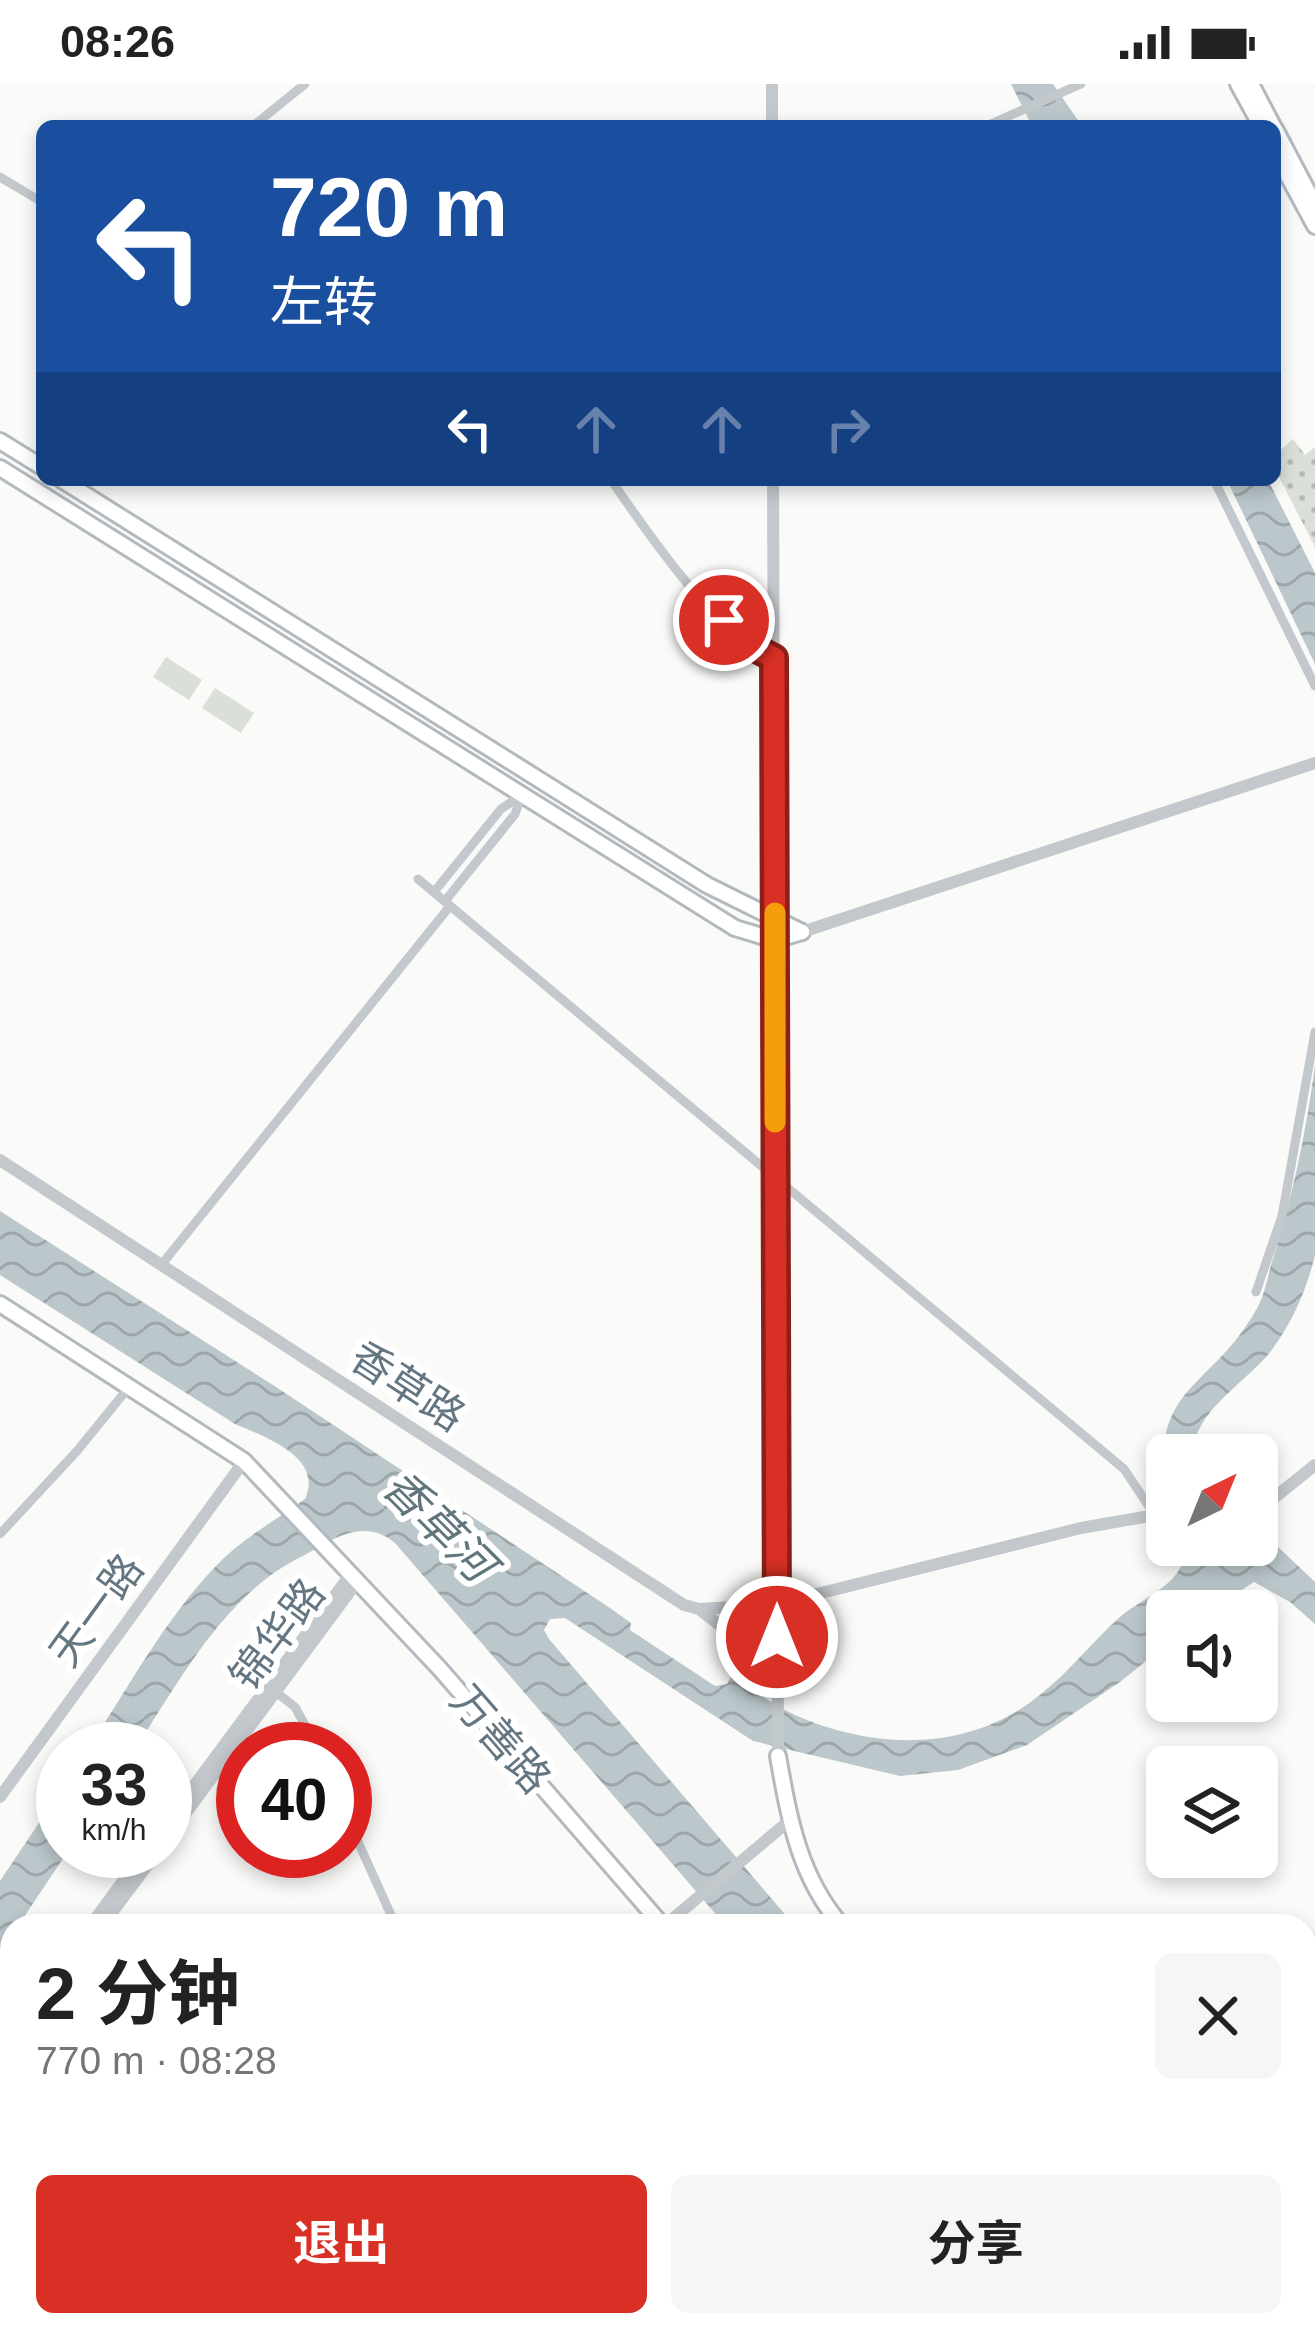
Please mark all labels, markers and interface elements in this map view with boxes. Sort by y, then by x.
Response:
text: 08:26 [60,16,175,67]
text: 720 m [270,160,508,254]
icon: left [72,168,228,324]
text: 左转 [270,272,378,332]
icon: left [437,396,503,462]
icon: ahead [563,396,629,462]
icon: ahead [689,396,755,462]
icon: right [815,396,881,462]
pin [673,569,775,671]
icon: arrive [691,587,757,653]
street label: 香草路 [342,1332,473,1440]
north arrow [1146,1434,1278,1566]
map controls [1146,1434,1278,1878]
water label: 香草河 [373,1460,510,1597]
street label: 天一路 [40,1546,152,1675]
street label: 锦华路 [221,1570,334,1699]
position arrow [714,1574,840,1700]
button: sound [1146,1590,1278,1722]
street label: 万善路 [442,1676,560,1802]
speed limit sign: 40 [216,1722,372,1878]
button: layers [1146,1746,1278,1878]
text: 33 [81,1751,147,1818]
text: km/h [81,1813,147,1846]
button: close [1155,1953,1281,2079]
text: 2 分钟 [36,1954,240,2034]
text: 770 m · 08:28 [36,2039,277,2082]
button: 退出 [36,2175,647,2313]
button: 分享 [671,2175,1281,2313]

